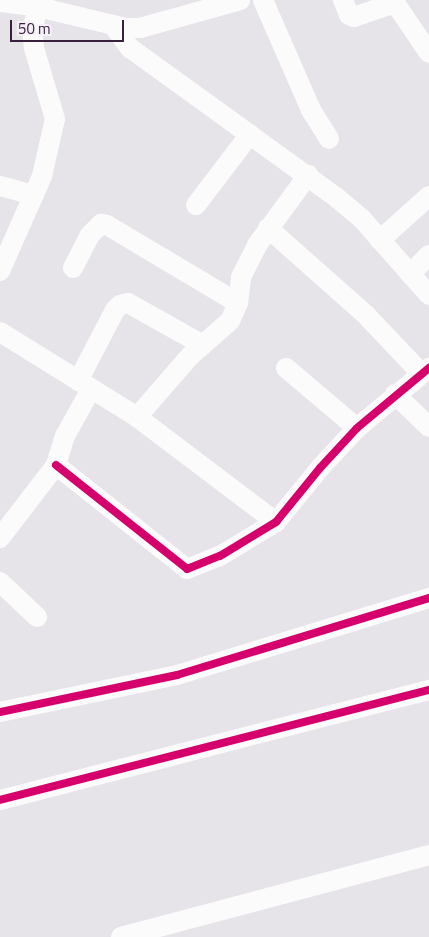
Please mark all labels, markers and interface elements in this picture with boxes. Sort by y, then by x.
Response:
scale bar [12,10,126,42]
text: 50 m [18,17,51,40]

